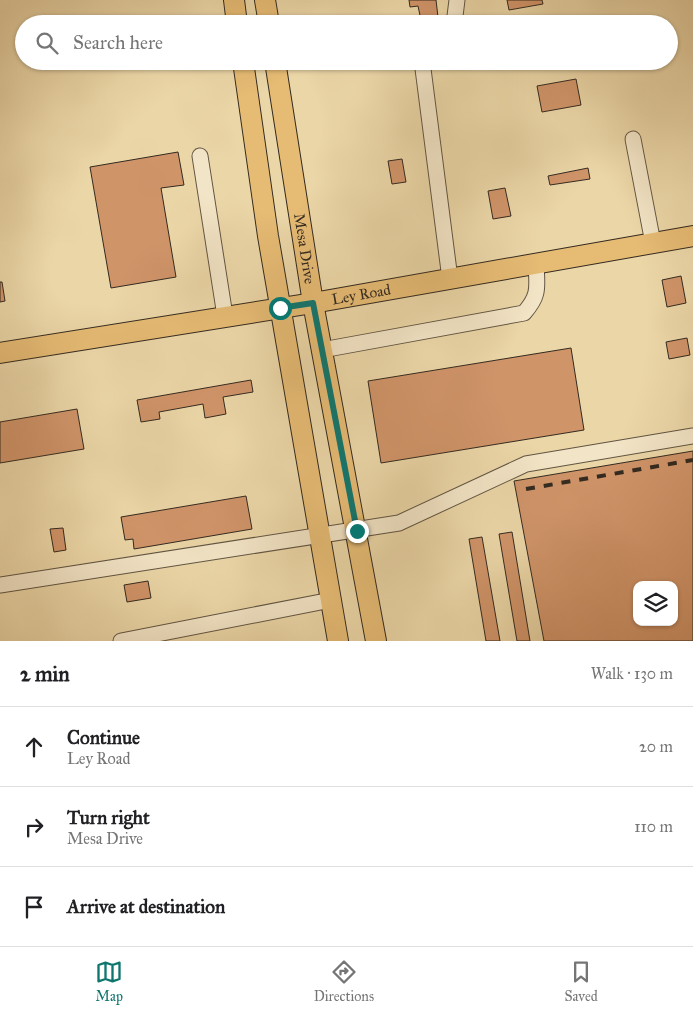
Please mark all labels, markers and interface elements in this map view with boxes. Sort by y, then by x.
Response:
search box [15,15,678,70]
icon: search [33,29,61,57]
text: Search here [73,31,163,54]
street label: Mesa Drive [290,212,319,285]
street label: Ley Road [330,280,393,309]
route start [269,297,292,320]
route end [346,520,369,543]
map controls [633,581,678,626]
button: layers [633,581,678,626]
text: 2 min [20,661,70,687]
text: Walk · 130 m [591,664,673,683]
text: Continue [67,726,140,749]
icon: ahead [20,733,48,761]
text: 20 m [639,737,673,756]
text: Ley Road [67,749,130,768]
text: Turn right [67,806,150,829]
icon: right [20,813,48,841]
text: 110 m [634,817,673,836]
text: Mesa Drive [67,829,143,848]
icon: arrive [20,893,48,921]
text: Arrive at destination [67,895,225,918]
tab: Map [95,958,123,1005]
tab: Directions [314,958,374,1005]
tab: Saved [565,958,598,1005]

